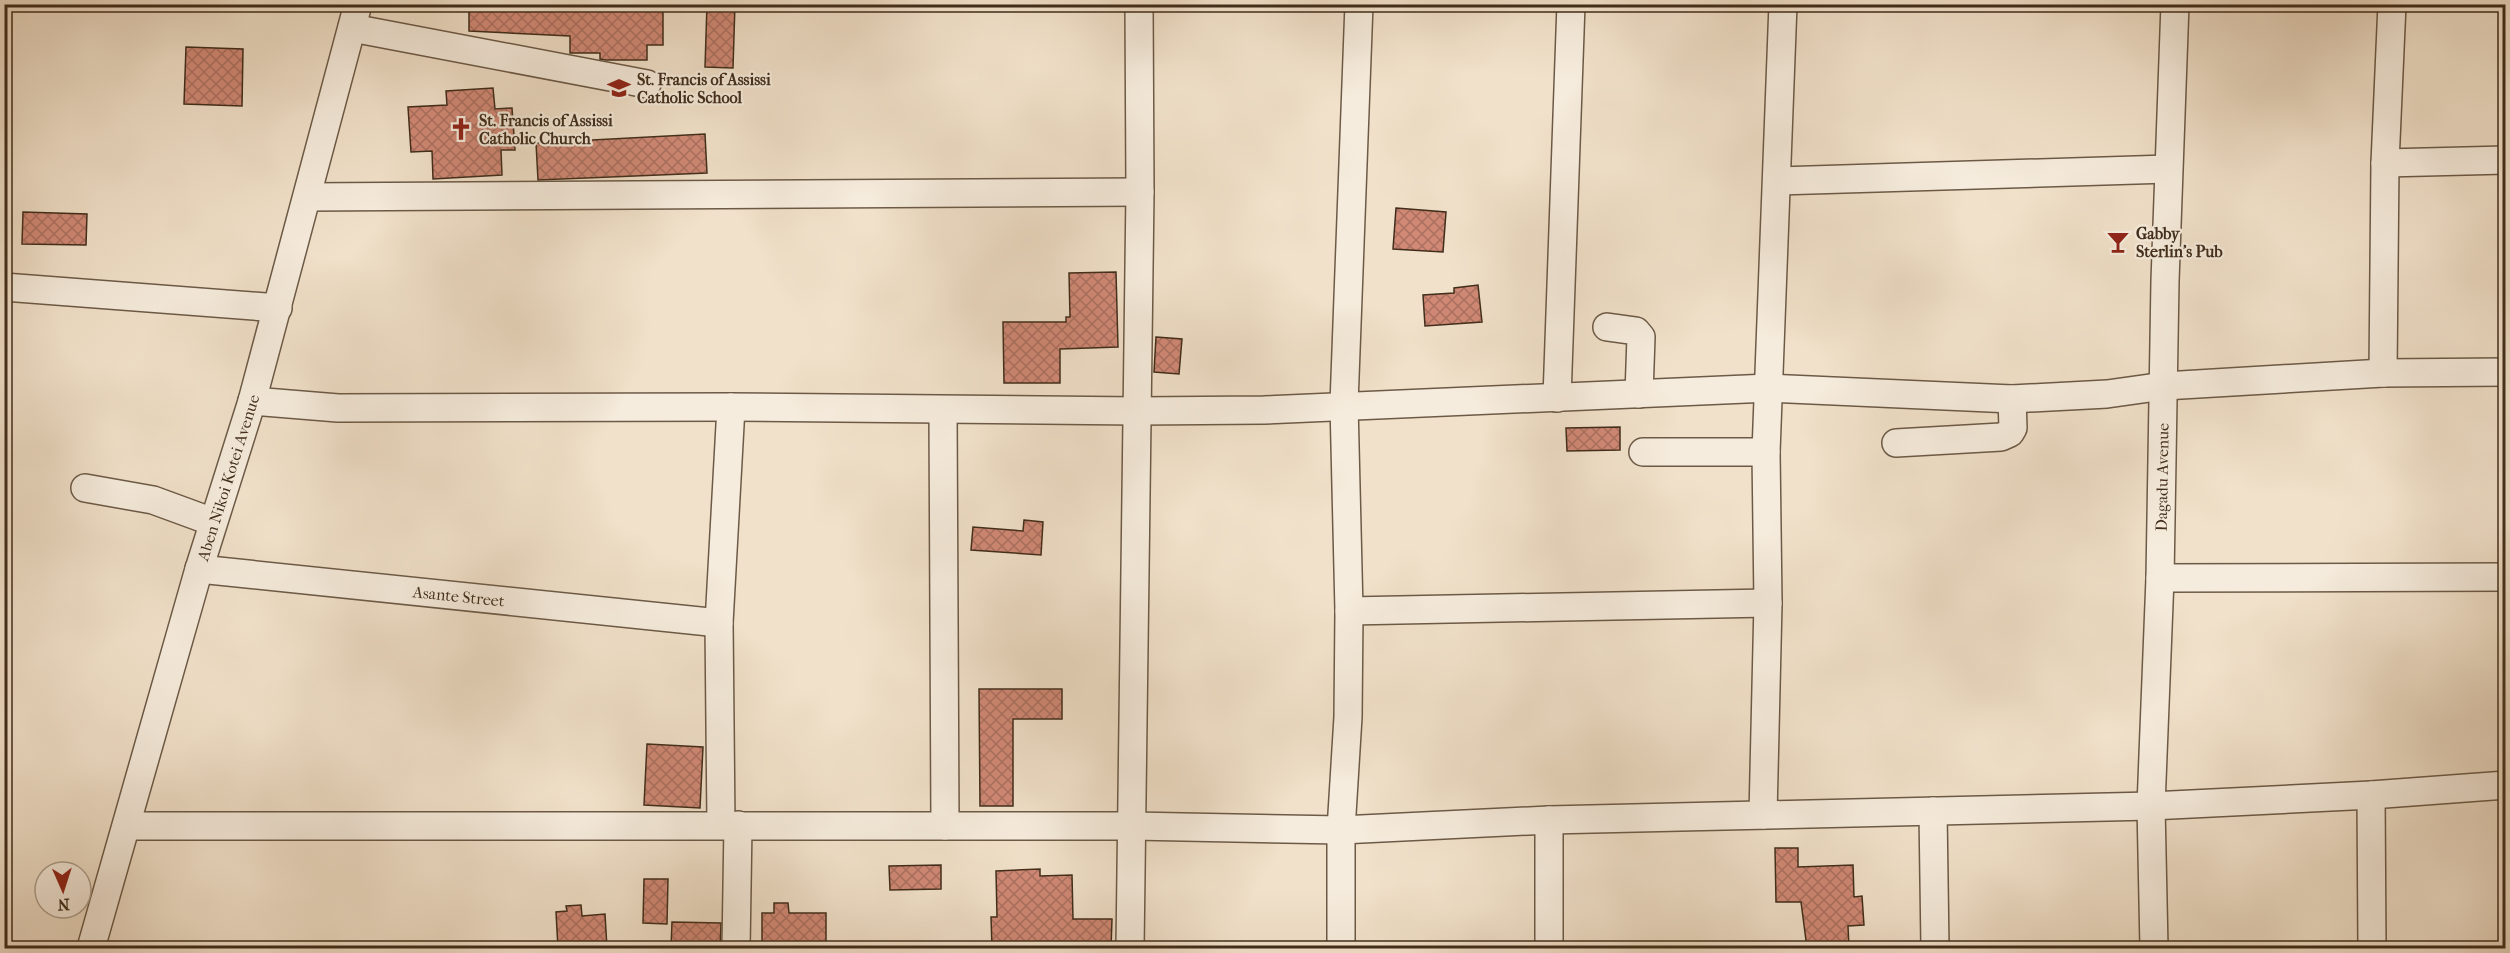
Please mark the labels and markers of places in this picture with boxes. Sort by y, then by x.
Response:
place label: St. Francis of Assissi Catholic School [637,70,771,107]
school or university icon: St. Francis of Assissi Catholic School [606,75,632,101]
place label: St. Francis of Assissi Catholic Church [479,111,613,148]
church icon: St. Francis of Assissi Catholic Church [448,116,474,142]
place label: Gabby Sterlin's Pub [2136,224,2223,261]
bar icon: Gabby Sterlin's Pub [2105,229,2131,255]

